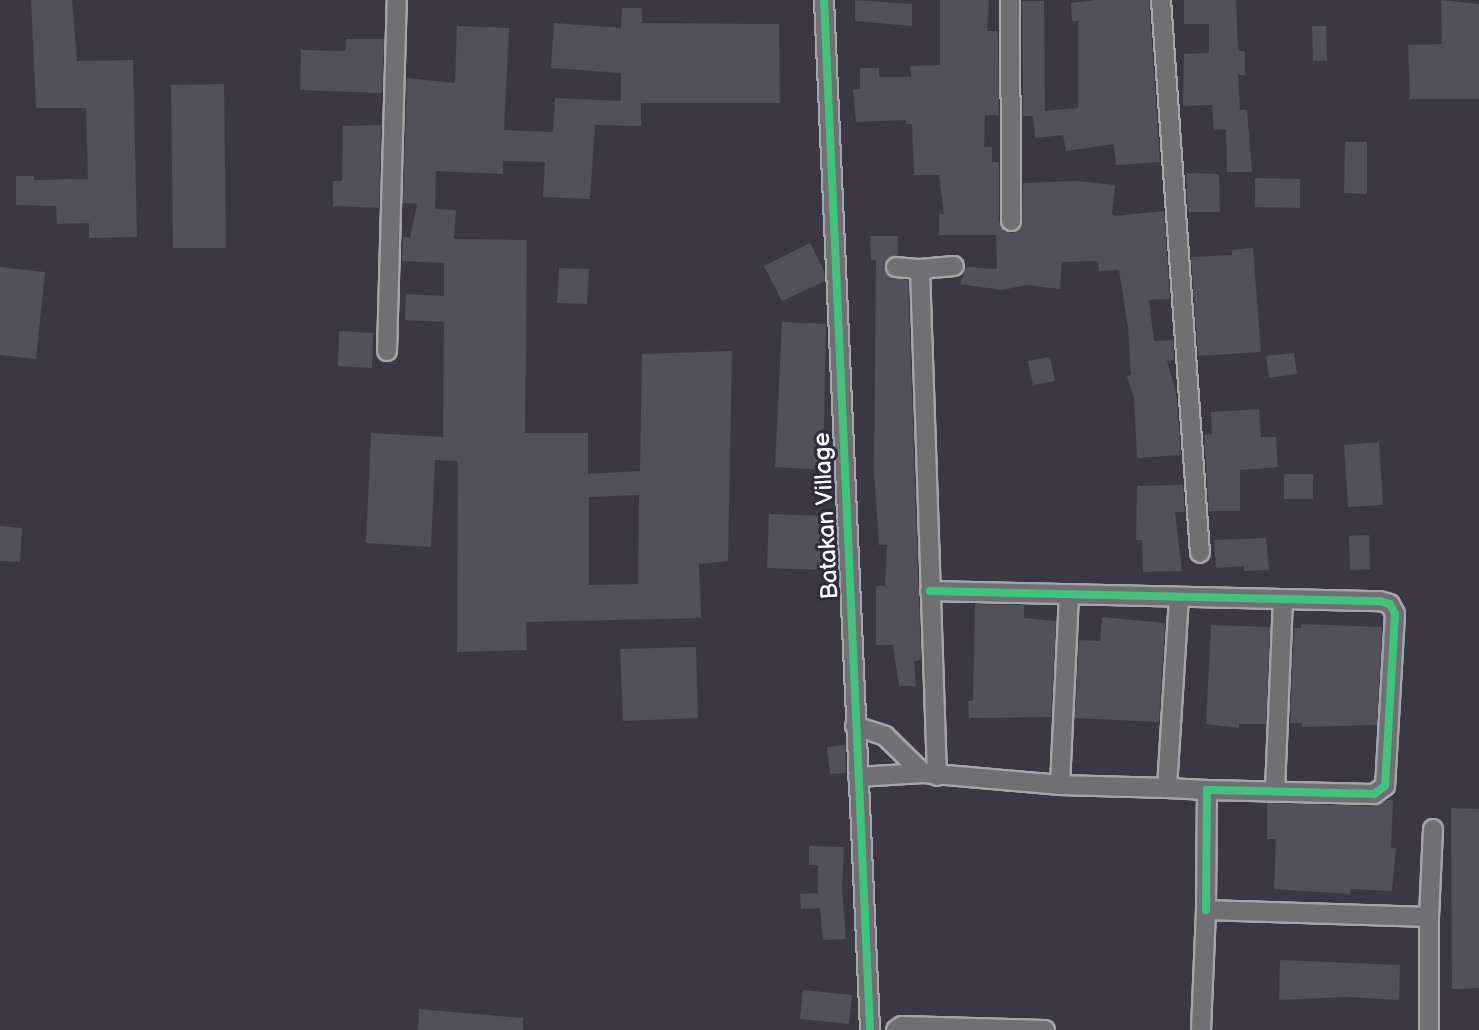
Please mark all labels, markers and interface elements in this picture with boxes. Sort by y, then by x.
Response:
street label: Batakan Village [807,431,845,601]

